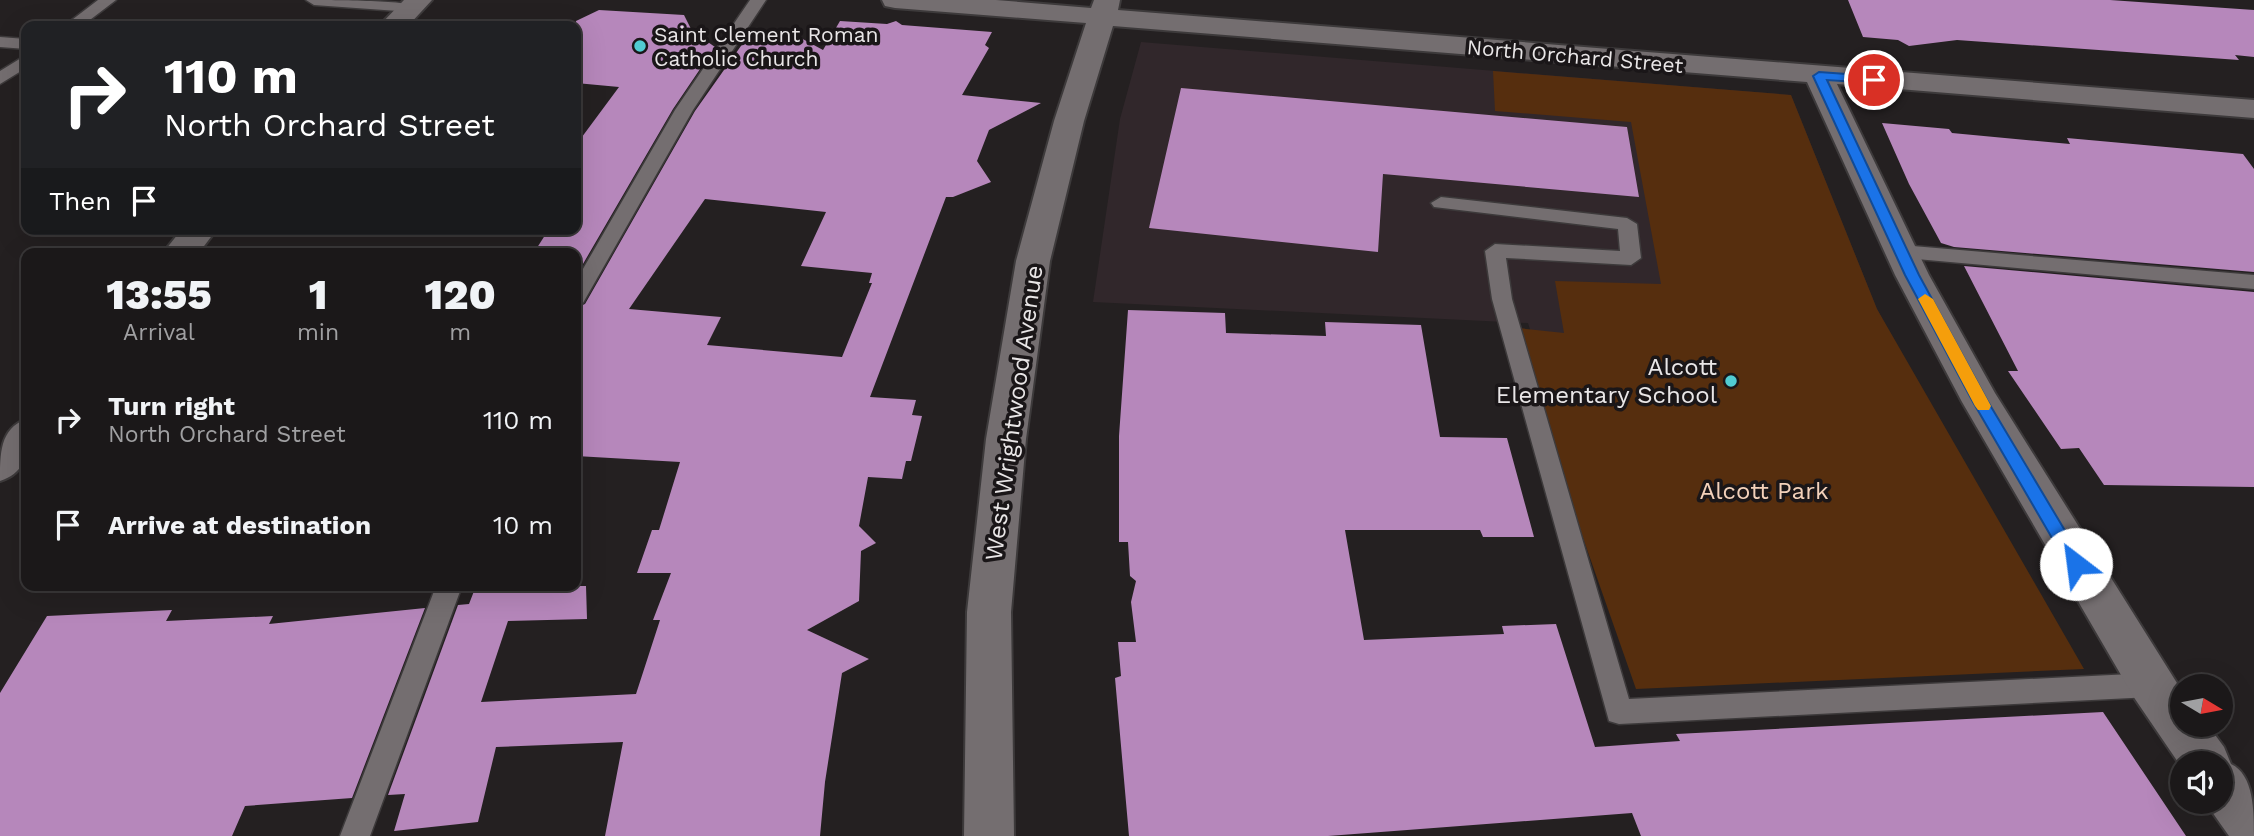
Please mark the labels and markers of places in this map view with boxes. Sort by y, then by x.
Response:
place label: Saint Clement Roman Catholic Church [654,22,879,71]
marker: Saint Clement Roman Catholic Church [632,38,648,54]
pin [1844,50,1904,110]
place label: Alcott Elementary School [1496,353,1718,409]
marker: Alcott Elementary School [1723,373,1739,389]

